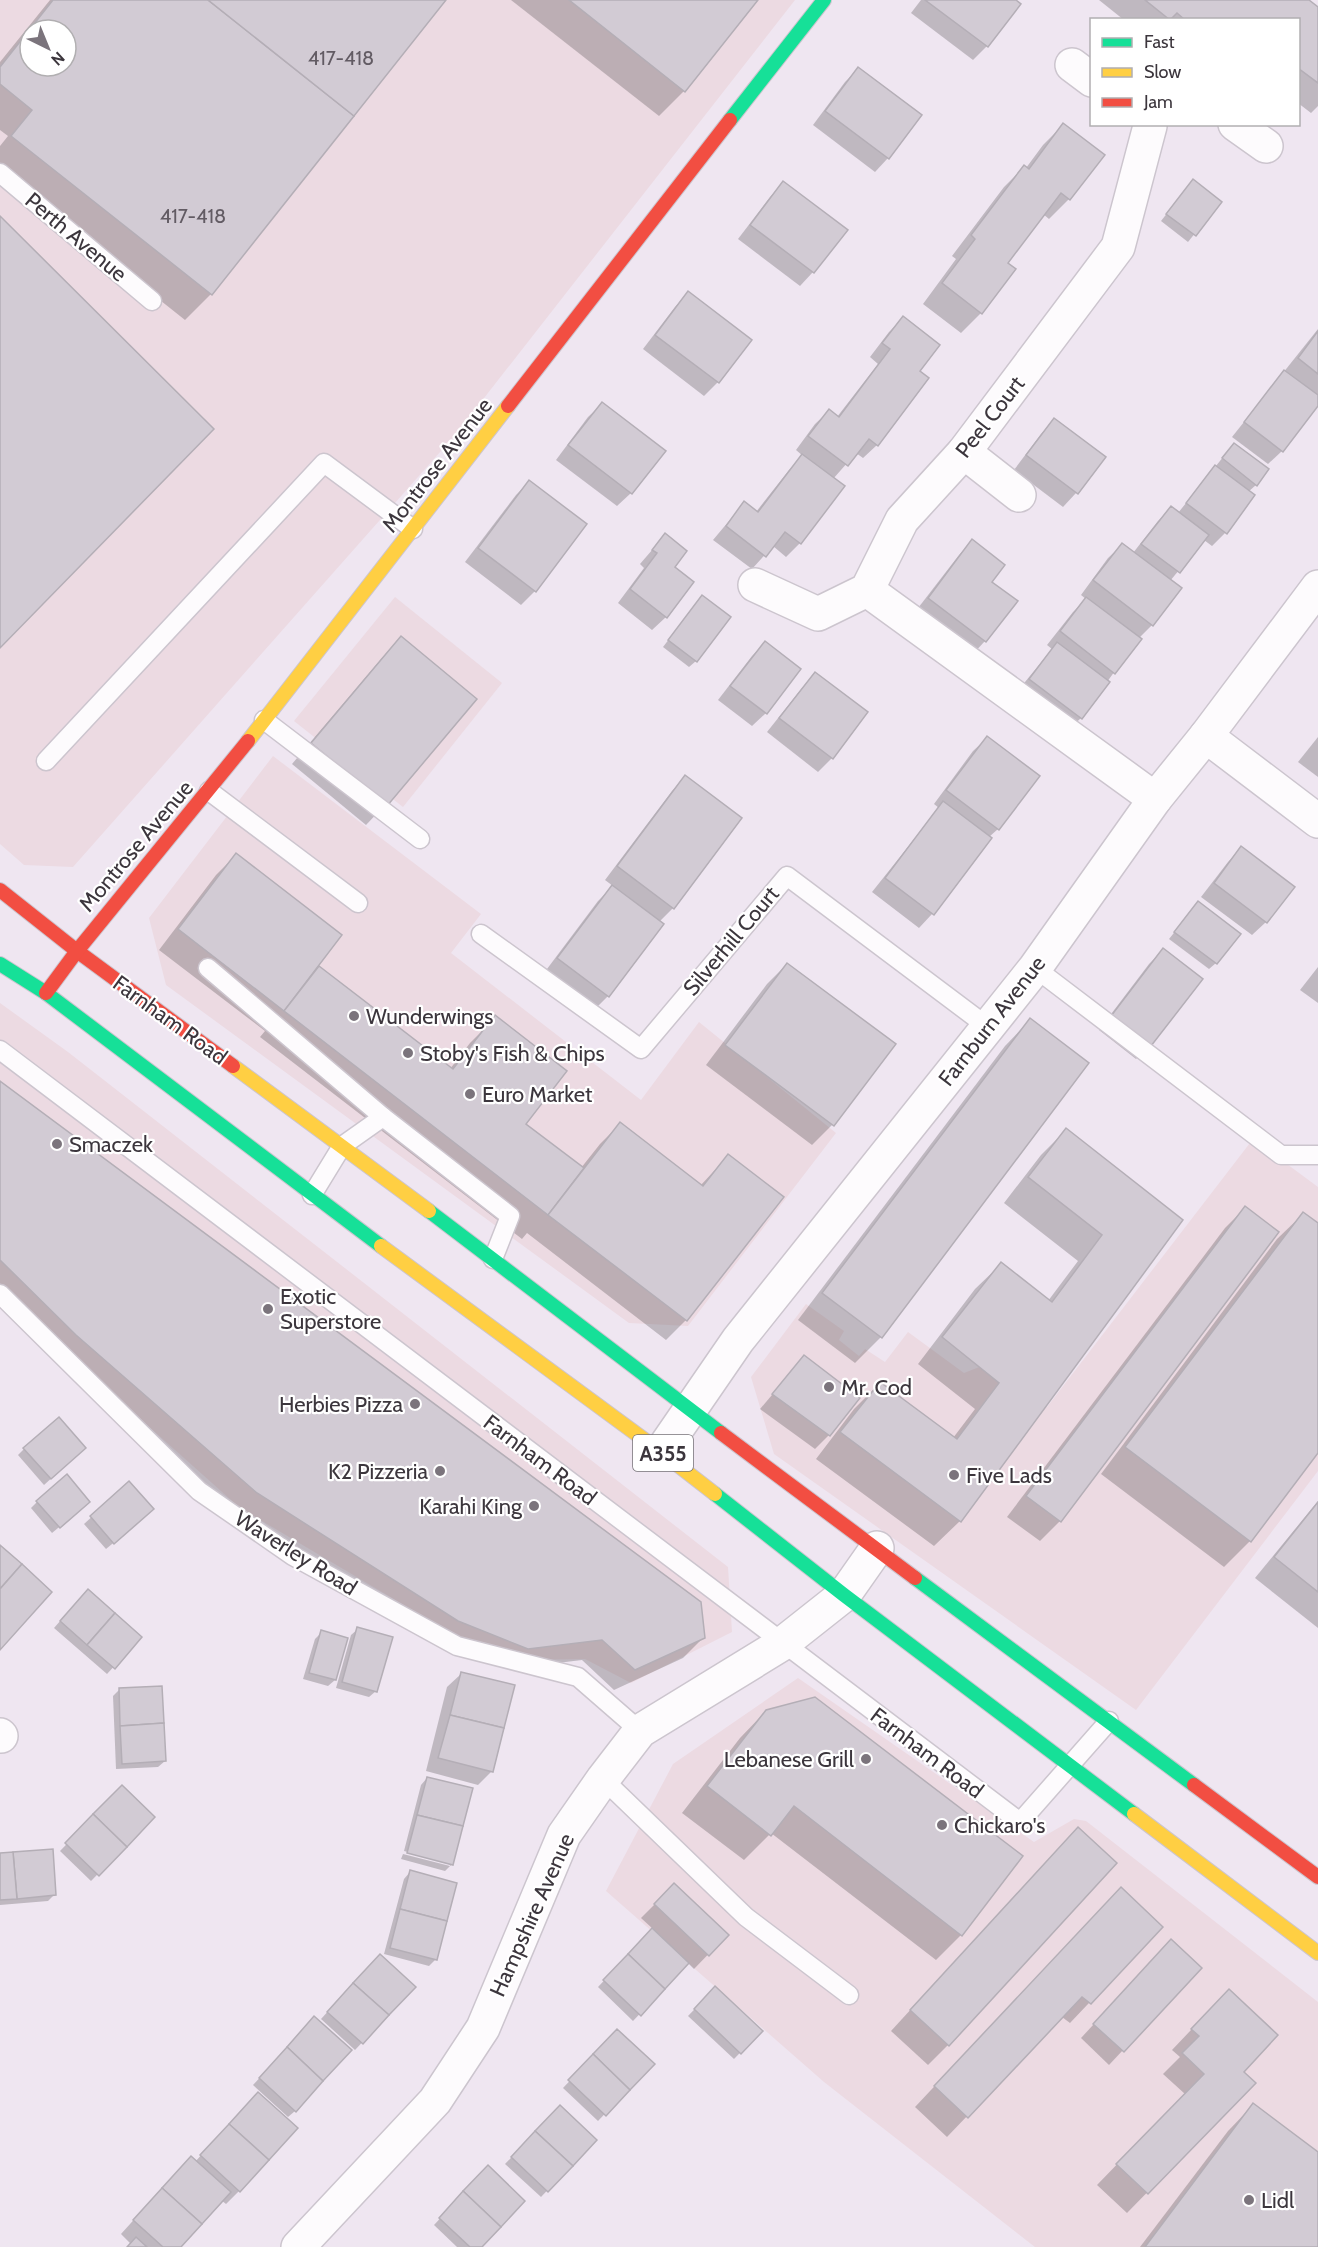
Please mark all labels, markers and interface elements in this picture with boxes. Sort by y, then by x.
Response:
north arrow [18,18,78,78]
legend [1090,18,1300,126]
text: Fast [1144,31,1175,53]
house number: 417-418 [308,46,374,70]
text: N [47,48,69,69]
text: Slow [1144,61,1181,83]
text: Jam [1143,91,1173,113]
street label: Perth Avenue [20,187,132,287]
house number: 417-418 [160,204,226,228]
street label: Peel Court [950,370,1031,463]
street label: Montrose Avenue [376,392,498,538]
street label: Montrose Avenue [73,775,199,917]
street label: Silverhill Court [677,880,785,1001]
street label: Farnburn Avenue [933,951,1051,1091]
street label: Farnham Road [108,970,232,1070]
place label: Wunderwings [366,1003,493,1030]
marker: Wunderwings [347,1009,361,1023]
place label: Stoby's Fish & Chips [420,1040,605,1067]
marker: Stoby's Fish & Chips [401,1046,415,1060]
place label: Euro Market [482,1081,593,1108]
marker: Euro Market [463,1087,477,1101]
place label: Smaczek [69,1131,153,1158]
marker: Smaczek [50,1137,64,1151]
place label: Exotic Superstore [280,1283,381,1335]
marker: Exotic Superstore [261,1302,275,1316]
place label: Mr. Cod [841,1374,912,1401]
marker: Mr. Cod [822,1380,836,1394]
place label: Herbies Pizza [279,1391,403,1418]
marker: Herbies Pizza [408,1397,422,1411]
street label: Farnham Road [478,1409,602,1511]
road number: A355 [633,1435,693,1471]
place label: K2 Pizzeria [328,1458,428,1485]
place label: Five Lads [966,1462,1052,1489]
marker: K2 Pizzeria [433,1464,447,1478]
marker: Five Lads [947,1468,961,1482]
place label: Karahi King [419,1493,523,1520]
marker: Karahi King [527,1499,541,1513]
street label: Waverley Road [230,1505,362,1601]
street label: Farnham Road [865,1702,989,1804]
place label: Lebanese Grill [724,1746,855,1773]
marker: Lebanese Grill [859,1752,873,1766]
place label: Chickaro's [954,1812,1045,1839]
marker: Chickaro's [935,1818,949,1832]
street label: Hampshire Avenue [484,1829,580,2001]
place label: Lidl [1261,2187,1295,2214]
marker: Lidl [1242,2193,1256,2207]

